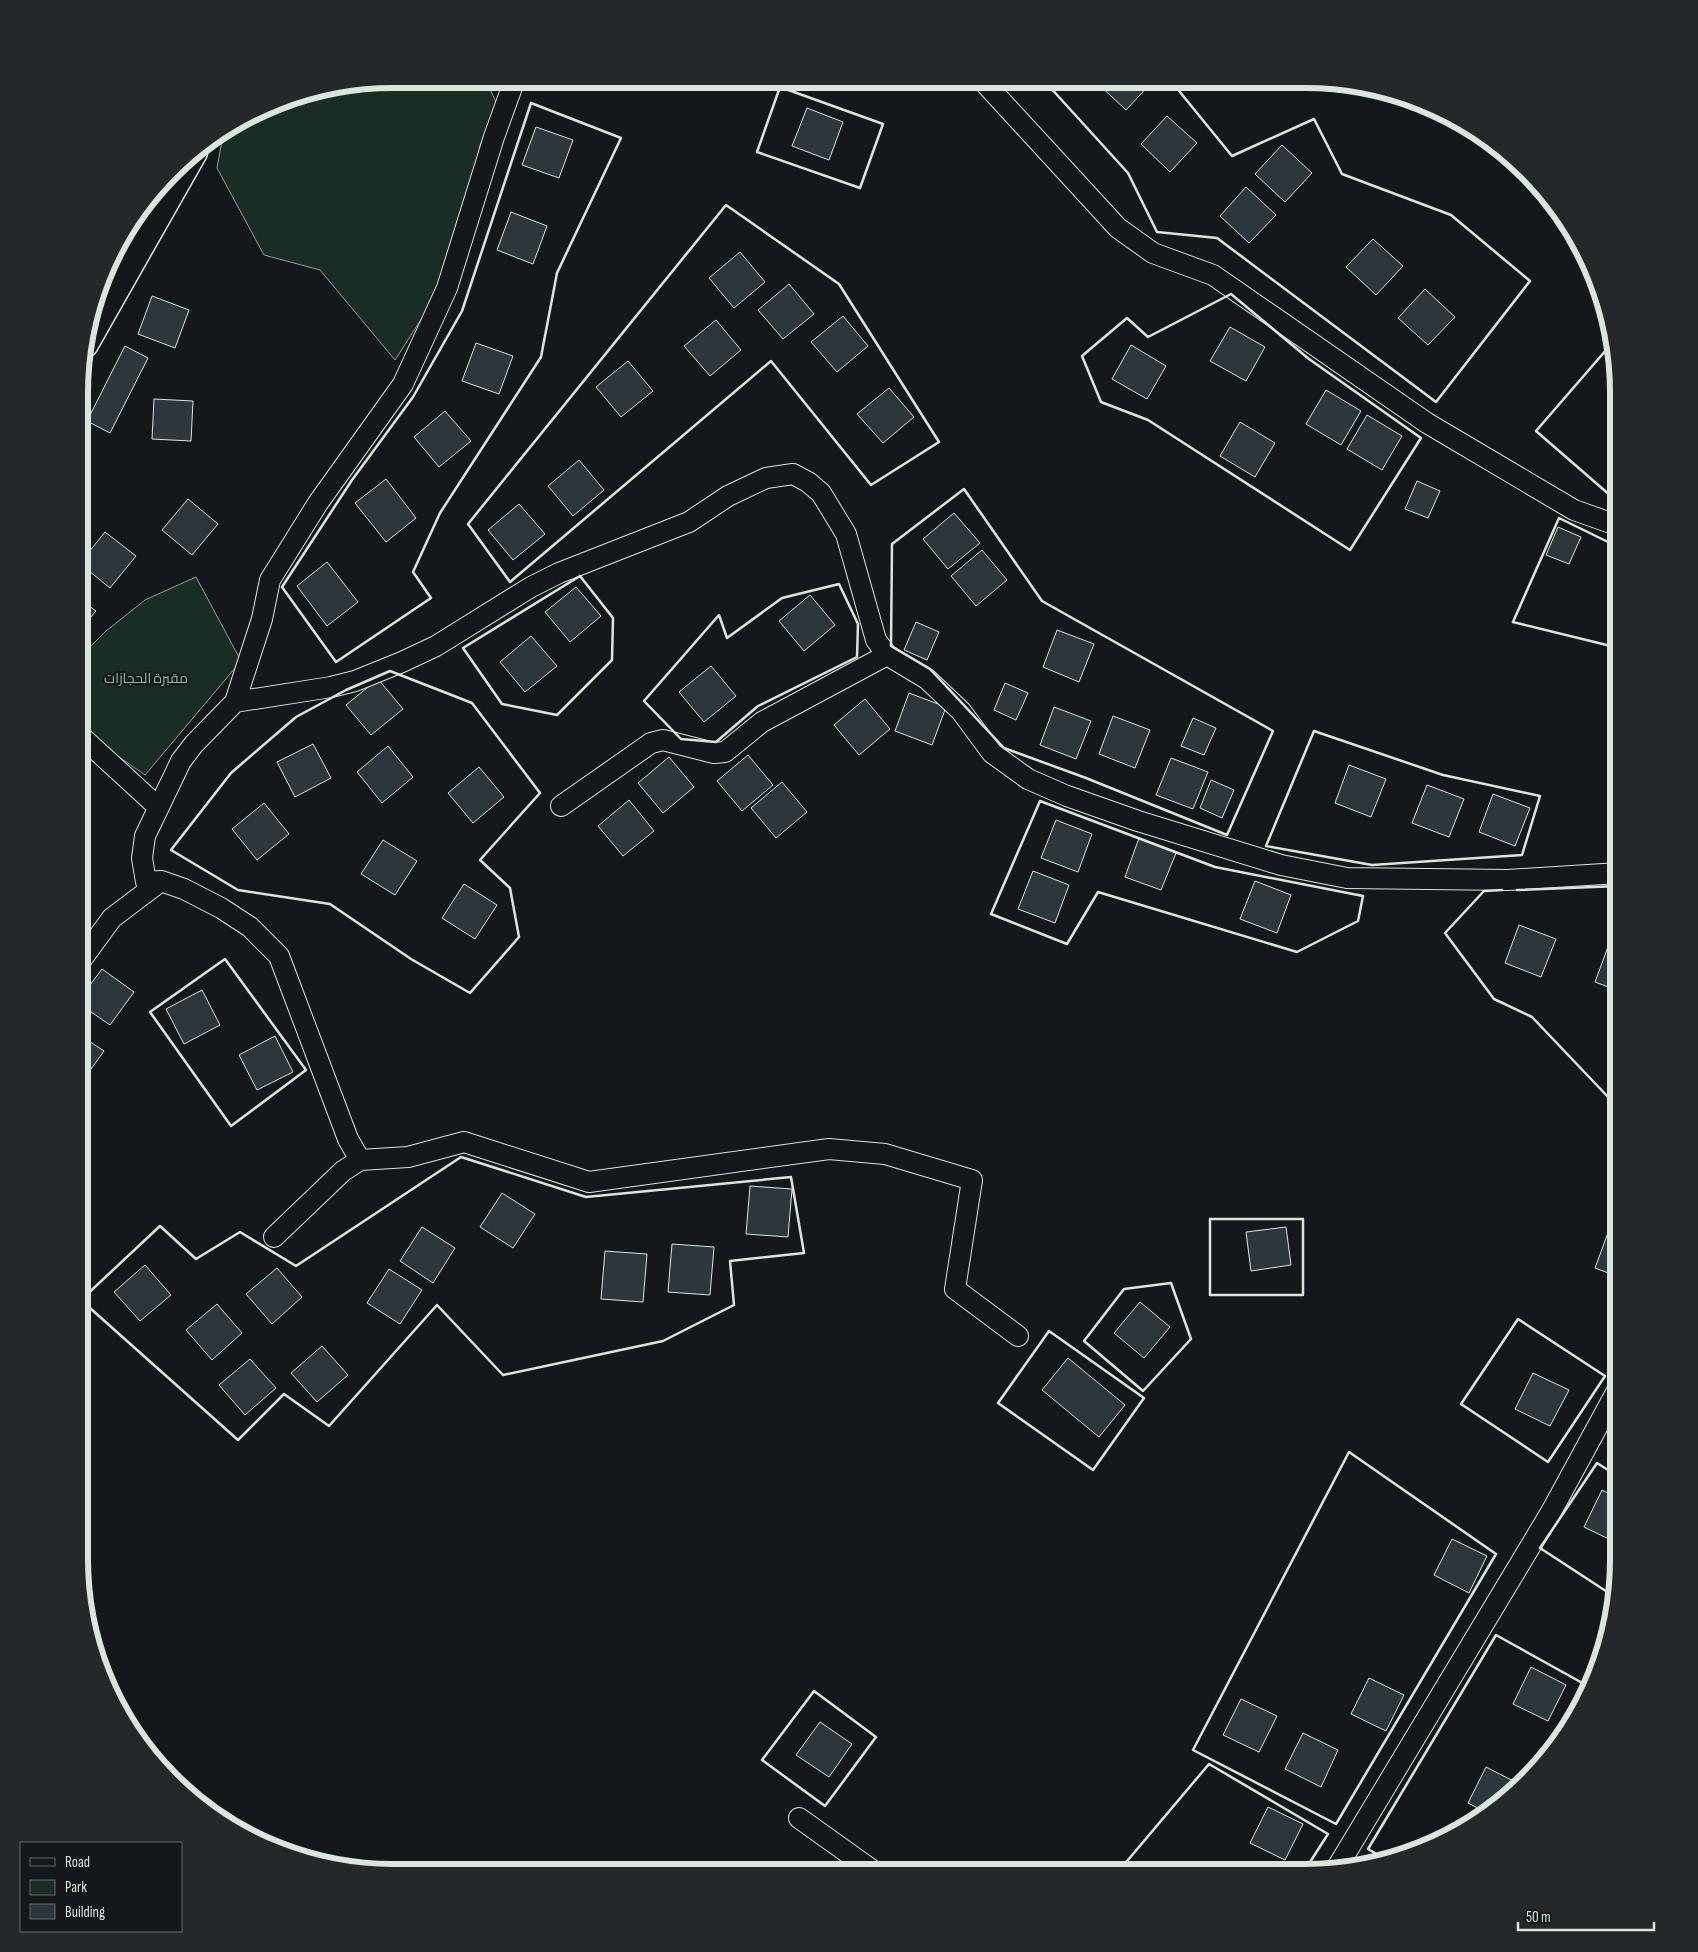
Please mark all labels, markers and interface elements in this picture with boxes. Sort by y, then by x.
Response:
park label: مقبرة الحجازات [104,670,188,687]
legend [20,1842,182,1932]
text: Road [65,1853,90,1872]
text: Park [65,1878,87,1897]
scale bar [1518,1900,1654,1932]
text: Building [65,1903,105,1922]
text: 50 m [1526,1908,1551,1927]

